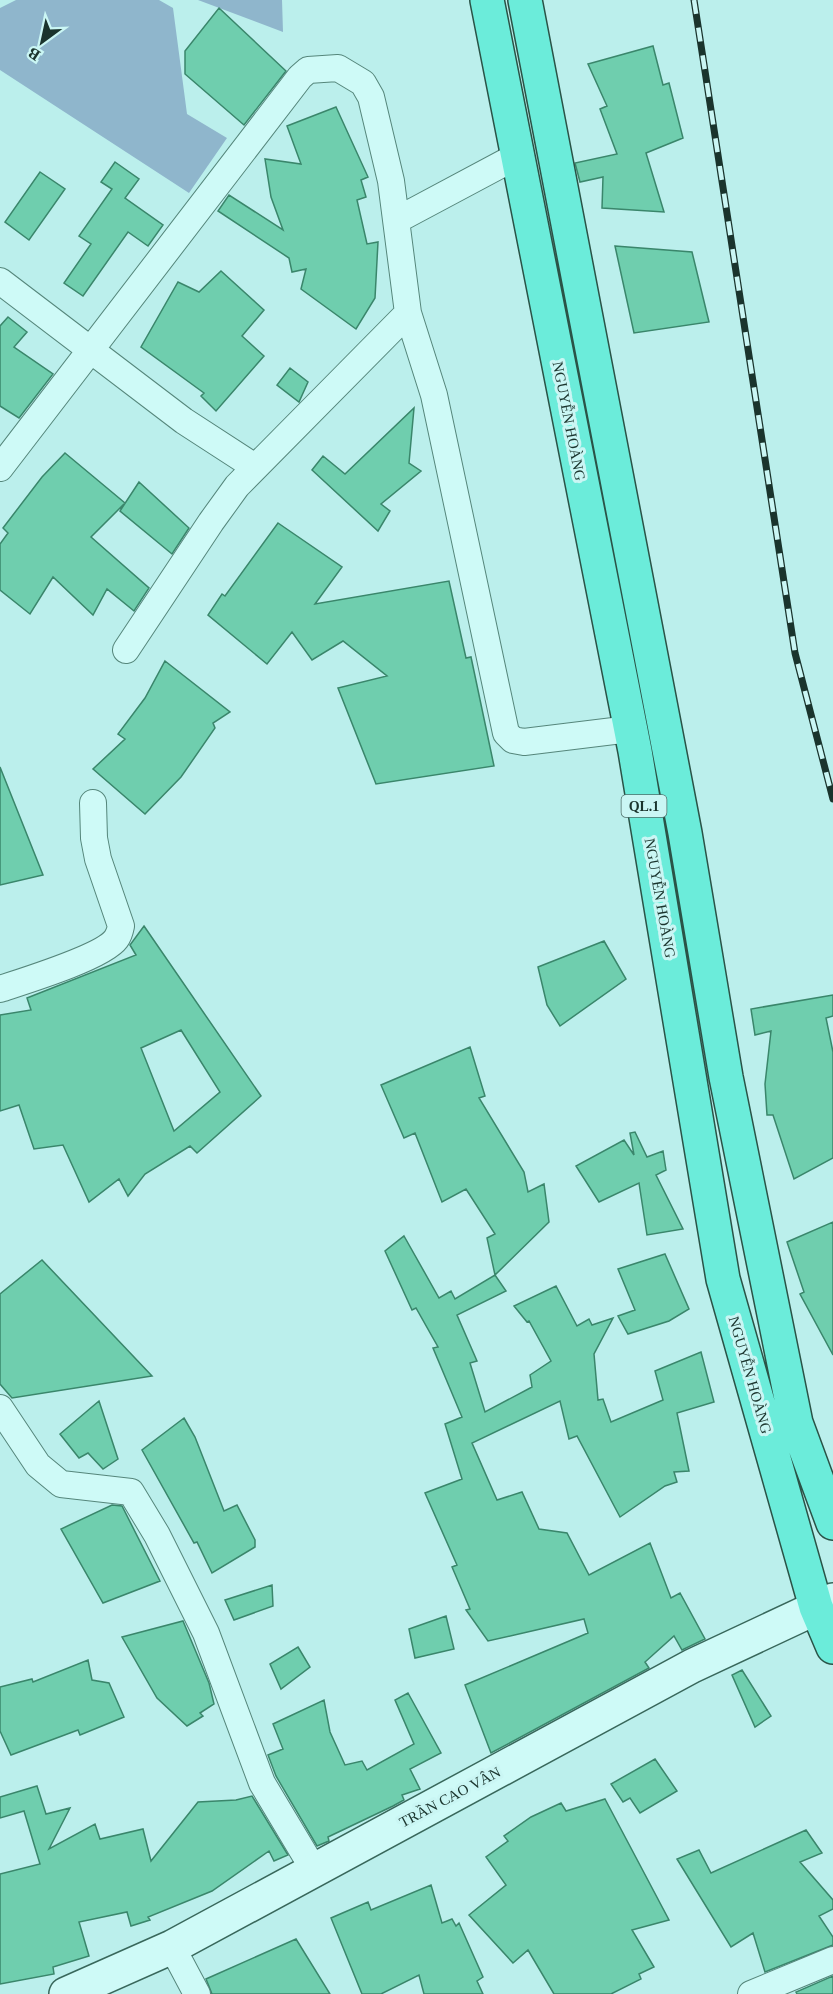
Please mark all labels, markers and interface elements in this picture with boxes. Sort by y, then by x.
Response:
north arrow [12,12,72,72]
text: B [25,44,43,64]
street label: NGUYỄN HOÀNG [550,360,589,482]
road number: QL.1 [622,795,666,817]
street label: NGUYỄN HOÀNG [642,837,679,959]
street label: NGUYỄN HOÀNG [726,1314,775,1436]
street label: TRẦN CAO VÂN [397,1764,503,1830]

